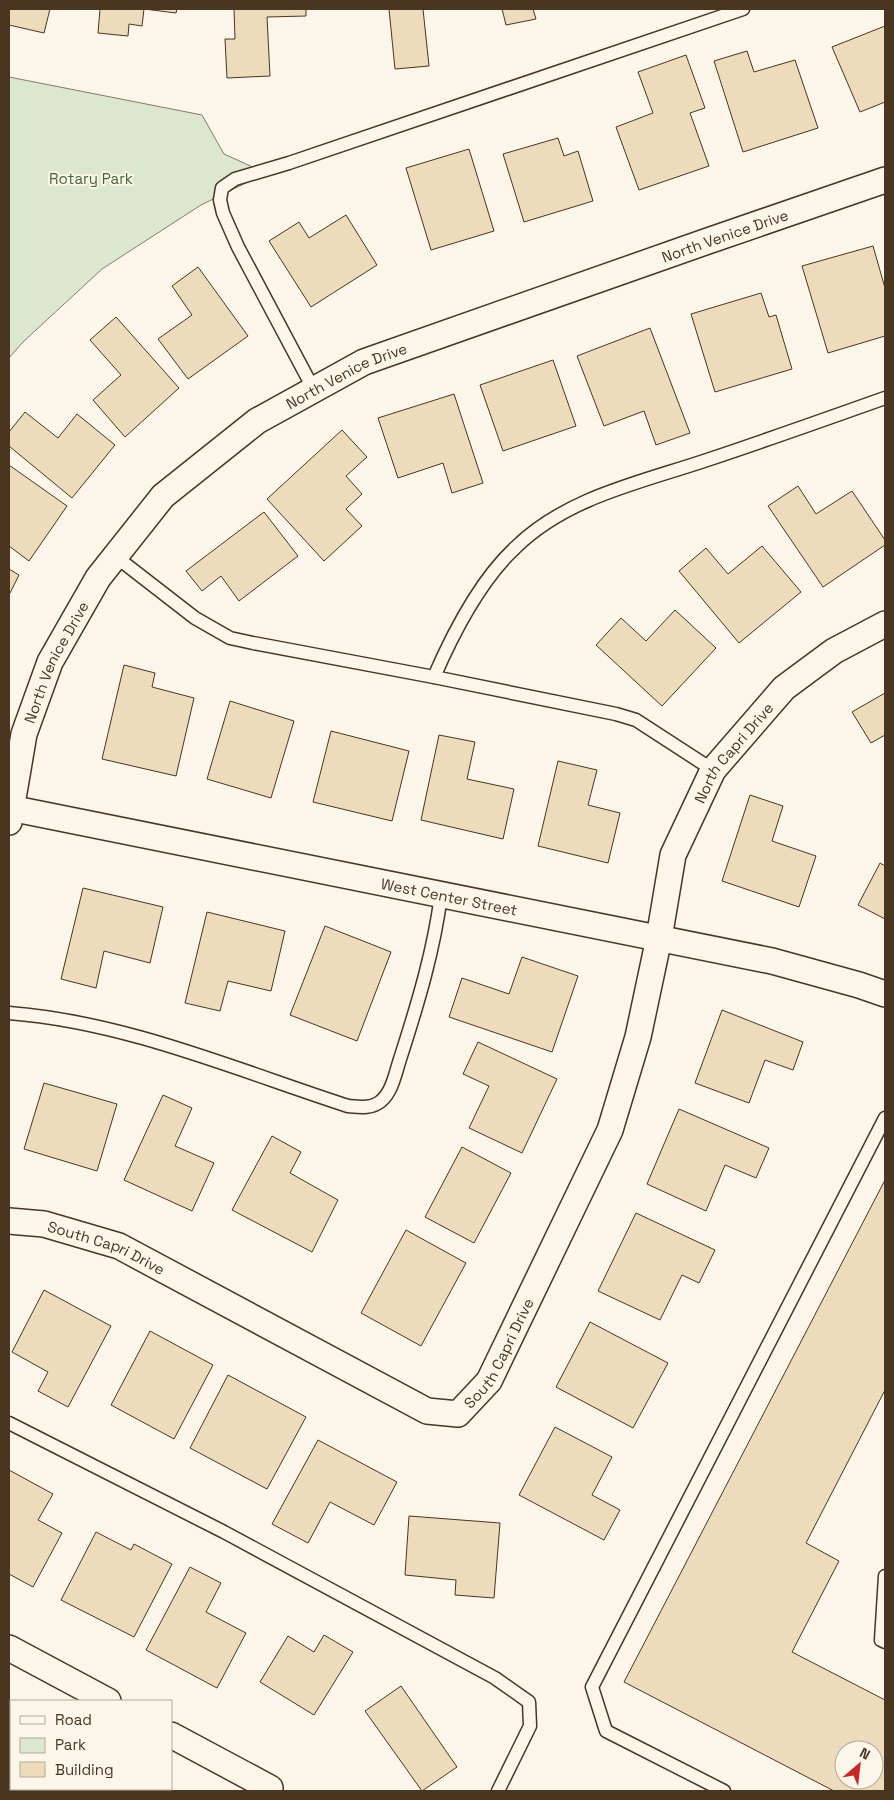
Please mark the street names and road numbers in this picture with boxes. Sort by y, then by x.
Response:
street label: North Venice Drive [659,205,791,266]
street label: North Venice Drive [282,338,410,413]
street label: North Venice Drive [19,598,92,726]
street label: North Capri Drive [689,698,777,806]
street label: West Center Street [379,873,519,919]
street label: South Capri Drive [46,1216,169,1279]
street label: South Capri Drive [459,1295,537,1412]

